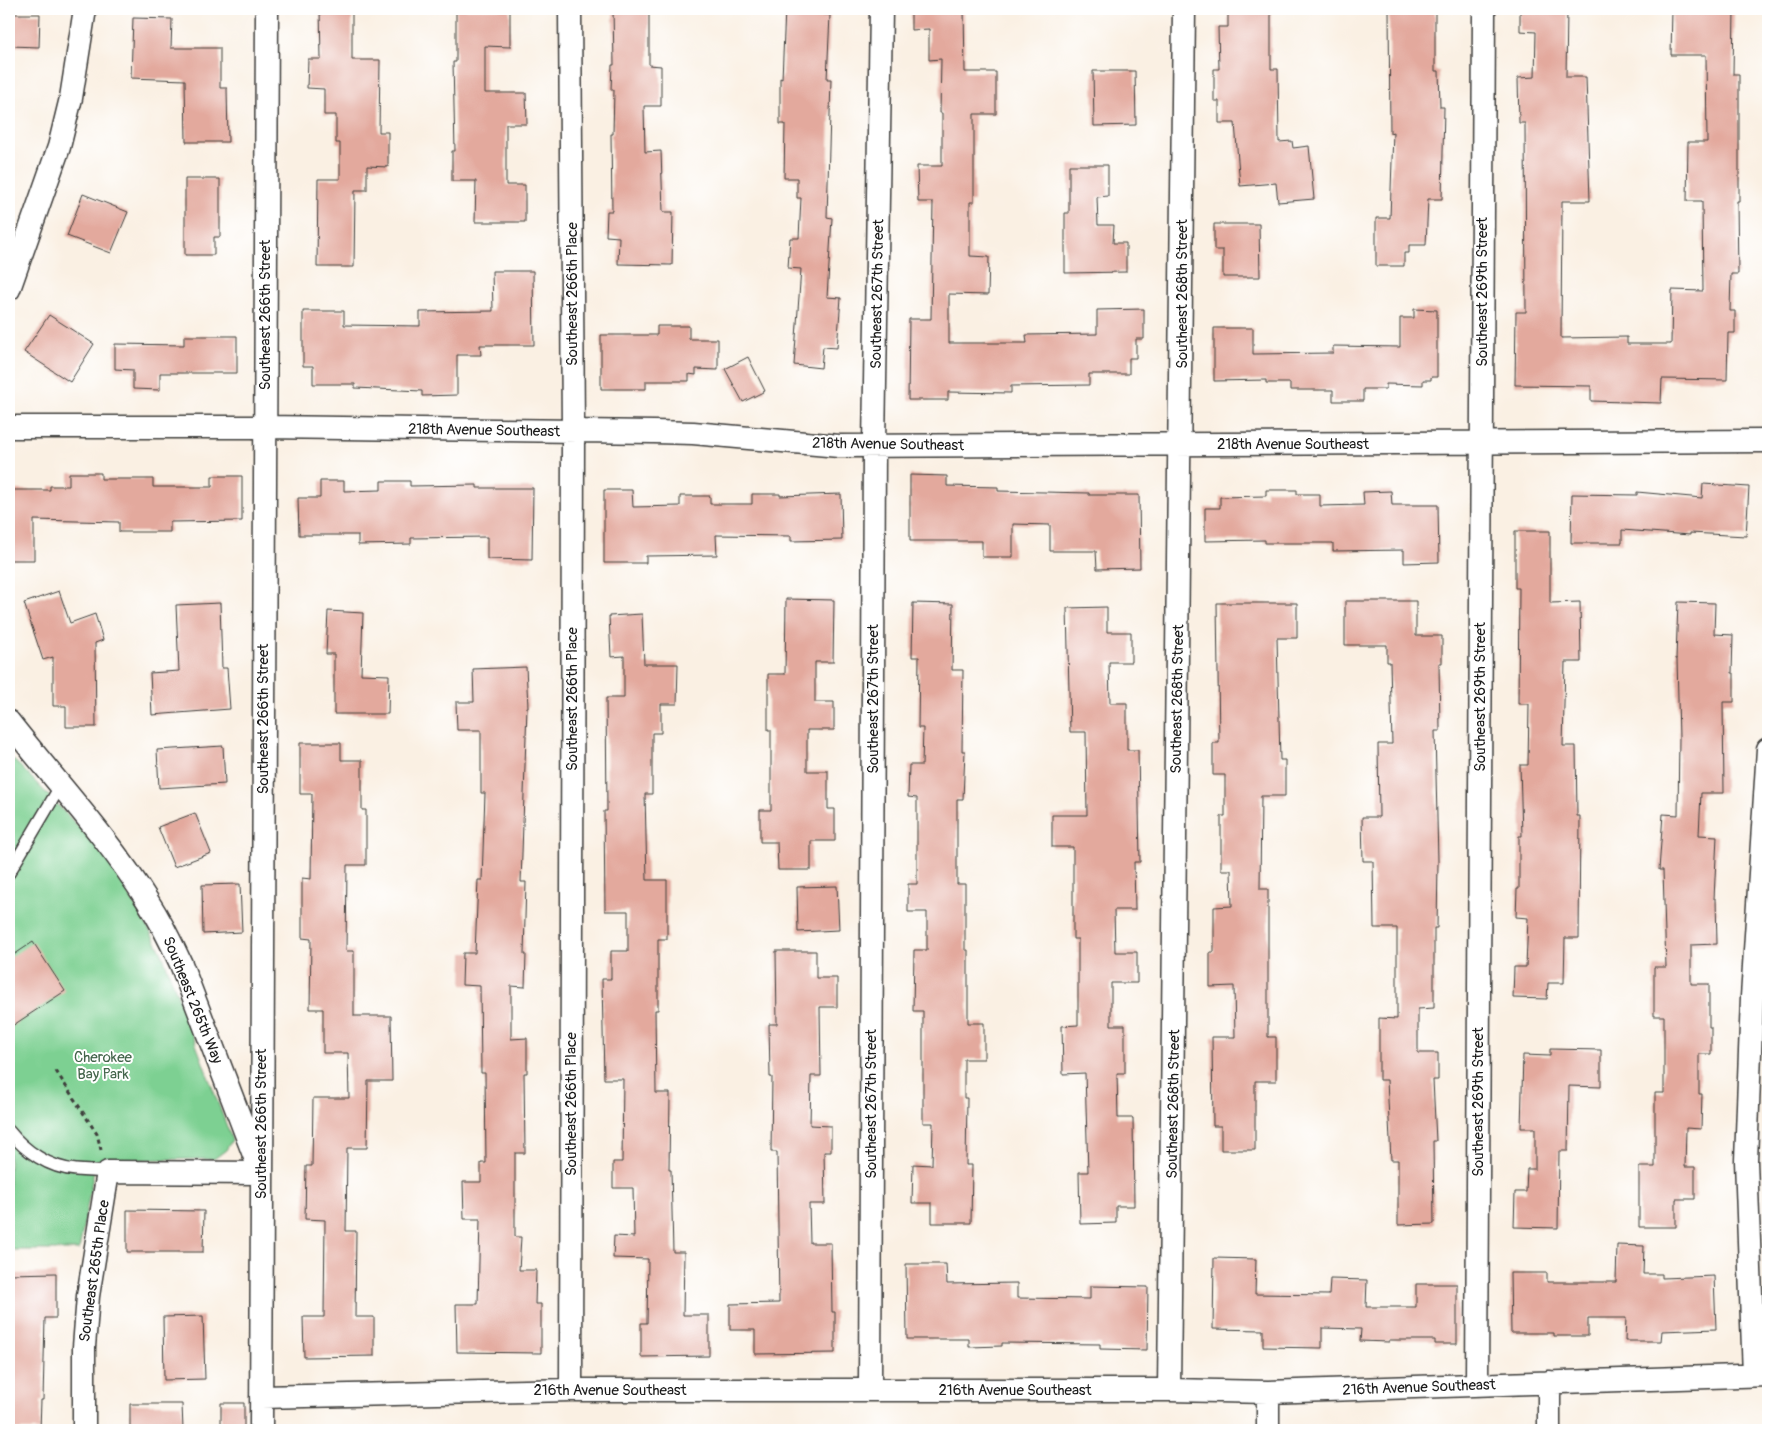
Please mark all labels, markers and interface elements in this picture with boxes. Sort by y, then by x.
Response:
street label: Southeast 269th Street [1473,216,1492,367]
street label: Southeast 267th Street [867,218,888,369]
street label: Southeast 268th Street [1173,218,1192,369]
street label: Southeast 266th Place [563,221,582,366]
street label: Southeast 266th Street [256,239,275,390]
street label: 218th Avenue Southeast [408,420,561,441]
street label: 218th Avenue Southeast [812,434,965,455]
street label: 218th Avenue Southeast [1217,435,1370,454]
street label: Southeast 269th Street [1471,621,1490,772]
street label: Southeast 267th Street [864,623,883,774]
street label: Southeast 268th Street [1167,623,1188,774]
street label: Southeast 266th Place [563,626,582,771]
street label: Southeast 266th Street [254,643,273,794]
street label: Southeast 265th Way [158,934,227,1067]
street label: Southeast 269th Street [1469,1026,1488,1177]
street label: Southeast 267th Street [862,1028,881,1179]
street label: Southeast 268th Street [1163,1028,1184,1179]
street label: Southeast 266th Place [562,1031,581,1176]
park label: Cherokee Bay Park [74,1048,133,1084]
street label: Southeast 266th Street [252,1048,271,1199]
street label: Southeast 265th Place [75,1198,114,1343]
street label: 216th Avenue Southeast [1342,1375,1497,1400]
street label: 216th Avenue Southeast [533,1381,688,1400]
street label: 216th Avenue Southeast [938,1381,1093,1400]

